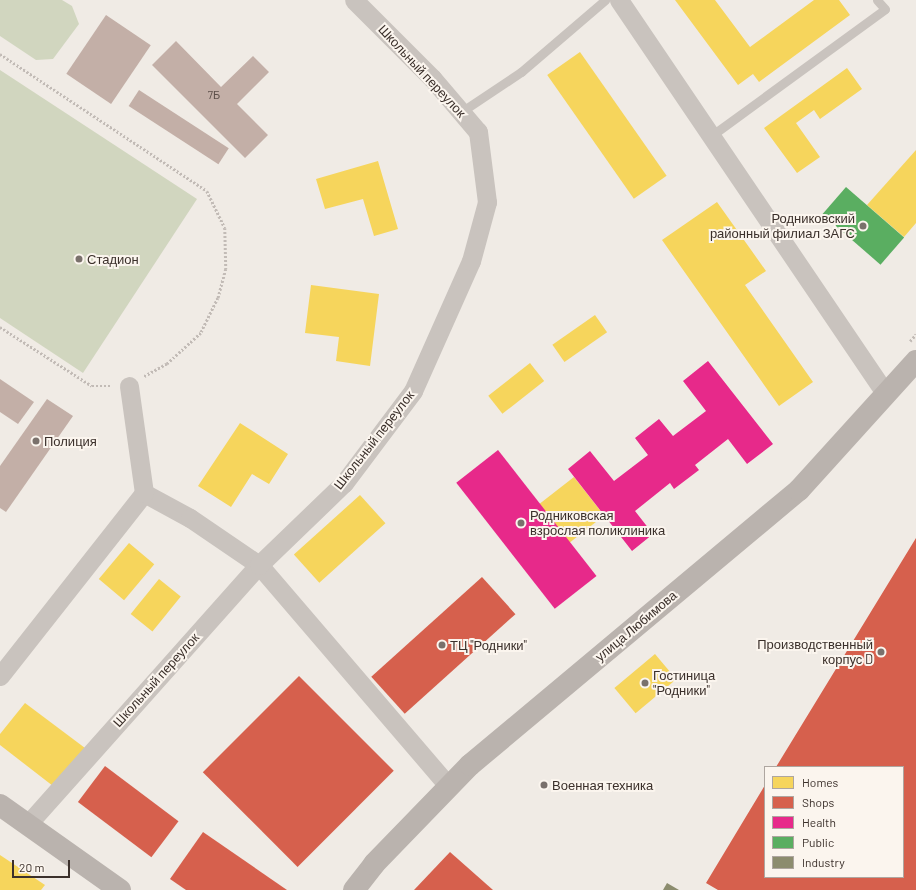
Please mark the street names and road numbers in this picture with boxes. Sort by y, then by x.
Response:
street label: Школьный переулок [375,21,469,121]
street label: Школьный переулок [331,388,417,492]
street label: улица Любимова [592,587,680,665]
street label: Школьный переулок [110,630,202,730]

